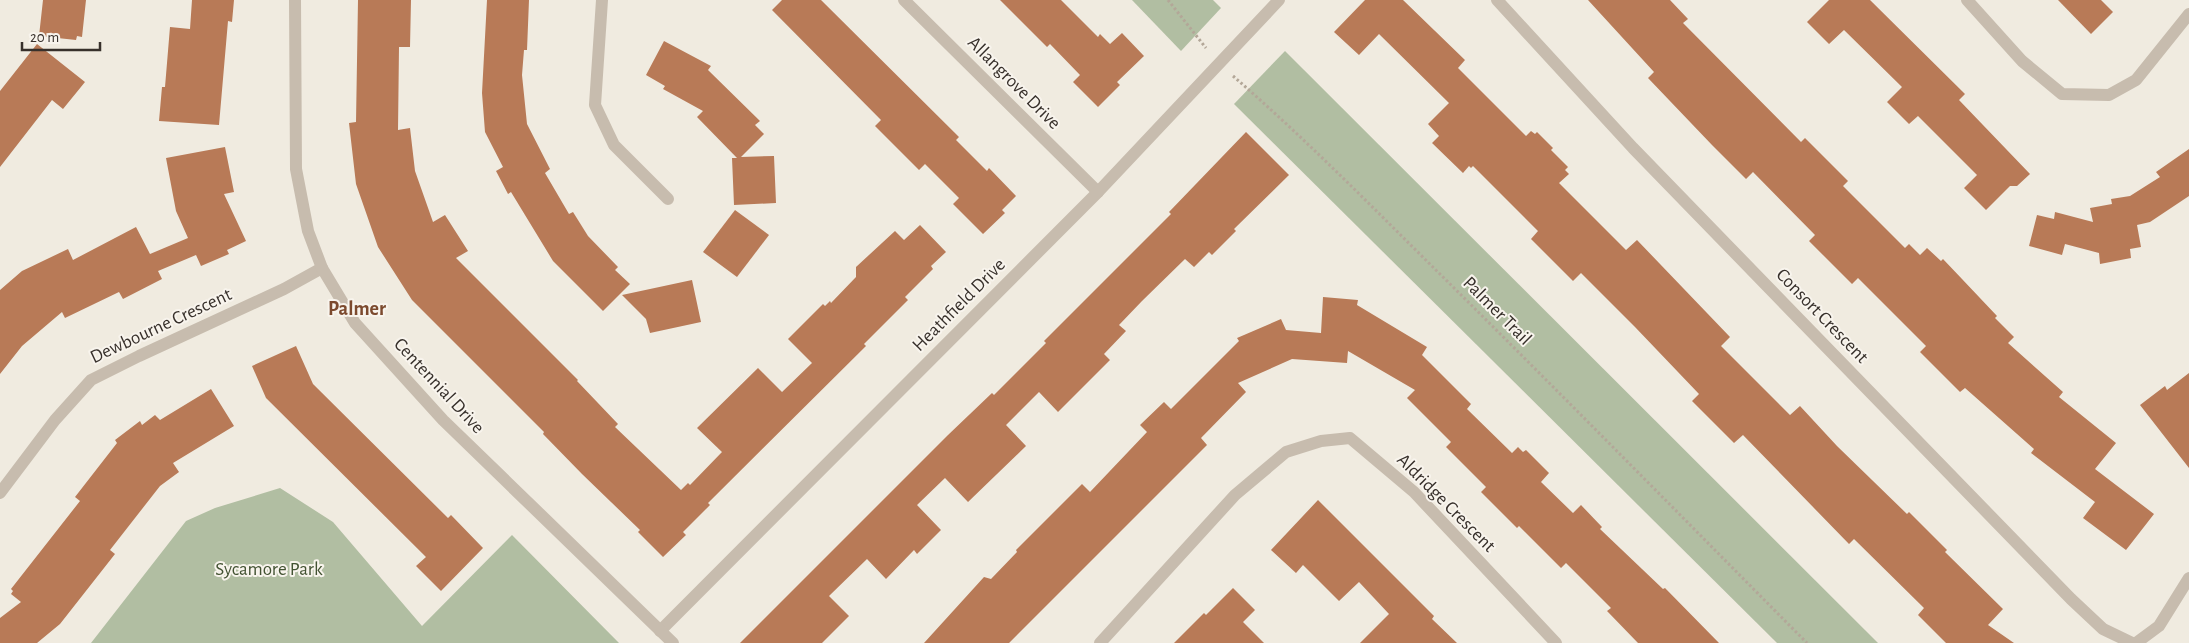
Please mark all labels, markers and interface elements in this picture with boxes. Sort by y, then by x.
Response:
scale bar [22,20,100,52]
text: 20 m [30,30,59,45]
street label: Allangrove Drive [964,33,1064,133]
street label: Heathfield Drive [909,255,1009,355]
street label: Consort Crescent [1772,265,1872,367]
street label: Palmer Trail [1459,273,1535,349]
street label: Dewbourne Crescent [87,285,235,367]
district label: Palmer [328,299,386,319]
street label: Centennial Drive [390,335,488,437]
street label: Aldridge Crescent [1393,450,1499,556]
park label: Sycamore Park [215,560,323,579]

